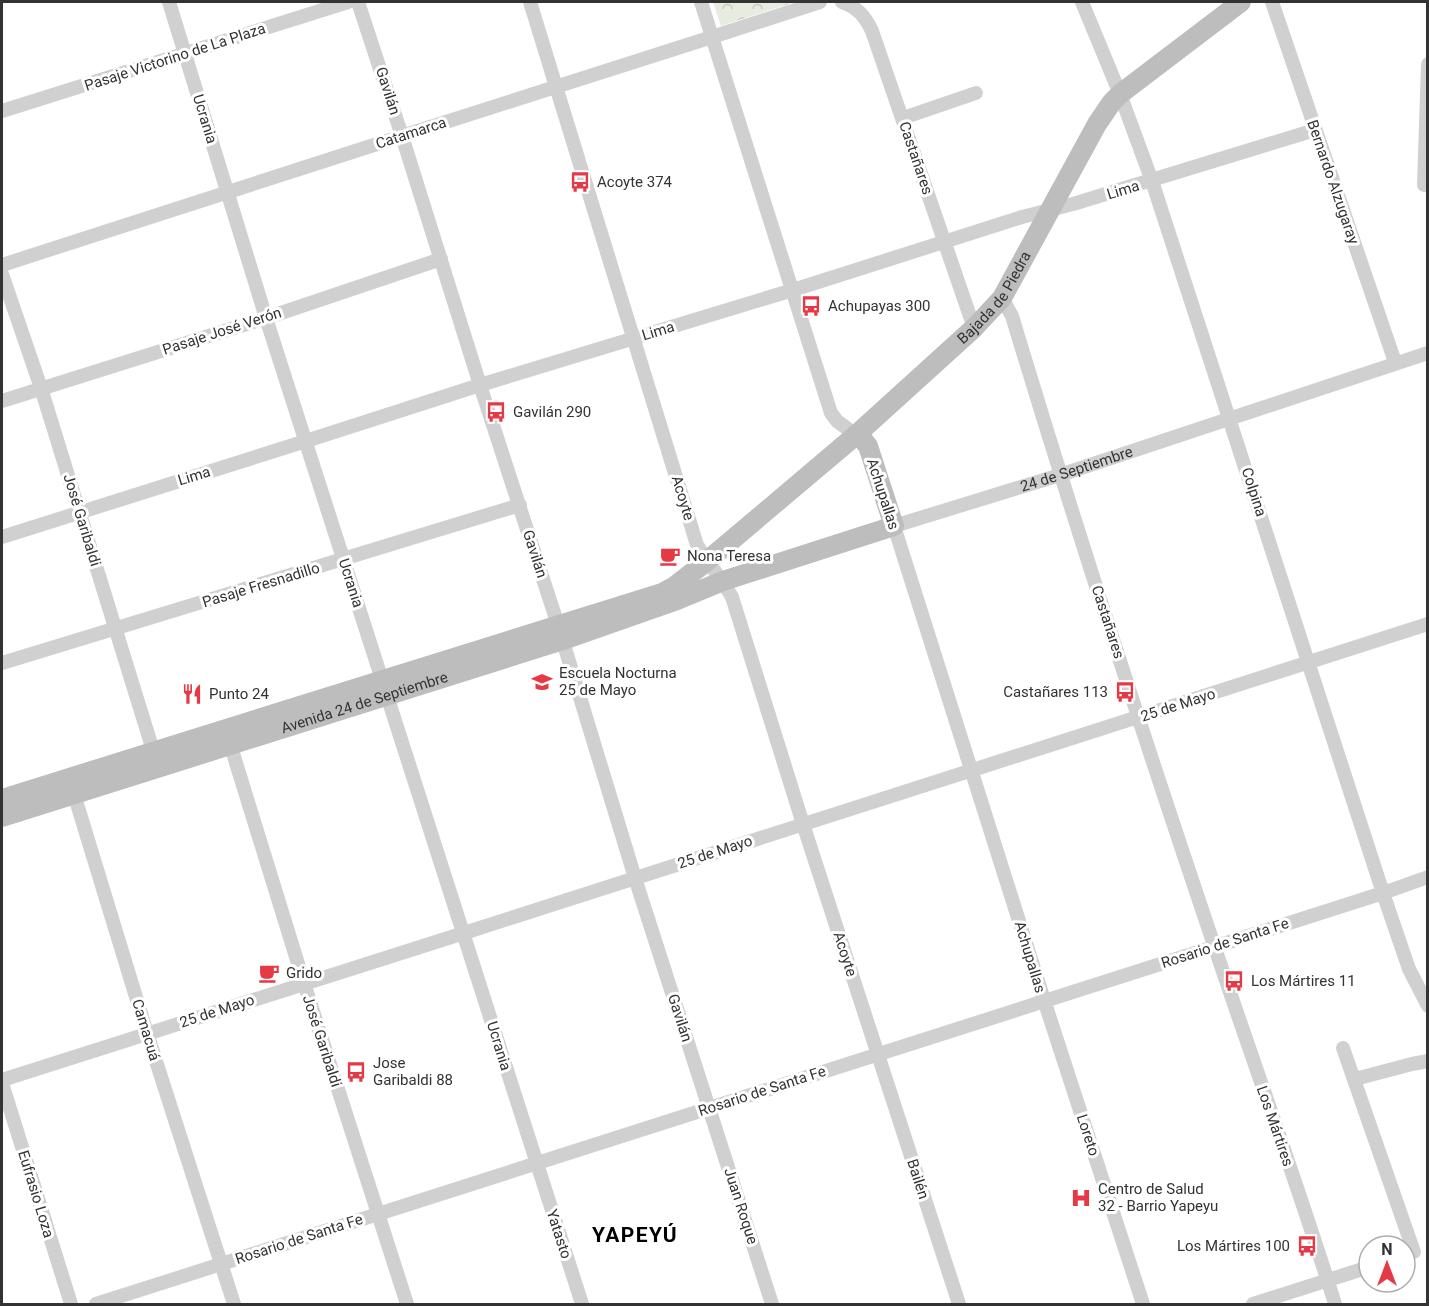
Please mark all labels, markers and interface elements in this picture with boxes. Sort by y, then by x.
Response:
street label: Pasaje Victorino de La Plaza [82,19,268,95]
street label: Gavilán [372,65,404,117]
street label: Ucrania [189,92,221,146]
street label: Catamarca [373,113,449,153]
street label: Bernardo Alzugaray [1303,118,1363,246]
street label: Castañares [895,119,937,197]
bus stop icon: Acoyte 374 [568,170,592,194]
place label: Acoyte 374 [597,173,673,191]
street label: Lima [1105,177,1141,203]
street label: Bajada de Piedra [954,248,1035,348]
bus stop icon: Achupayas 300 [799,294,823,318]
place label: Achupayas 300 [828,297,931,315]
street label: Pasaje José Verón [160,303,284,359]
street label: Lima [640,318,676,344]
bus stop icon: Gavilán 290 [484,400,508,424]
place label: Gavilán 290 [513,403,591,421]
street label: 24 de Septiembre [1018,443,1135,496]
street label: Achupallas [863,456,903,532]
street label: Lima [176,463,212,489]
street label: Colpina [1238,465,1270,519]
street label: José Garibaldi [59,472,105,568]
street label: Acoyte [668,473,698,523]
street label: Gavilán [519,528,551,580]
cafe icon: Nona Teresa [658,544,682,568]
place label: Nona Teresa [687,547,771,565]
street label: Ucrania [335,556,367,610]
street label: Pasaje Fresnadillo [200,559,322,611]
street label: Castañares [1088,583,1128,661]
place label: Escuela Nocturna 25 de Mayo [559,664,677,699]
street label: Avenida 24 de Septiembre [279,668,450,737]
school or university icon: Escuela Nocturna 25 de Mayo [530,670,554,694]
bus stop icon: Castañares 113 [1113,680,1137,704]
restaurant icon: Punto 24 [180,682,204,706]
place label: Castañares 113 [1003,683,1108,701]
street label: 25 de Mayo [1138,684,1218,726]
place label: Punto 24 [209,685,269,703]
street label: 25 de Mayo [675,831,755,873]
street label: Rosario de Santa Fe [1159,914,1291,972]
street label: Achupallas [1011,919,1049,995]
street label: Acoyte [829,929,861,979]
cafe icon: Grido [257,961,281,985]
place label: Grido [286,964,322,982]
bus stop icon: Los Mártires 11 [1222,969,1246,993]
place label: Los Mártires 11 [1251,972,1356,990]
street label: 25 de Mayo [177,990,257,1032]
street label: Gavilán [664,992,696,1044]
street label: José Garibaldi [299,993,345,1089]
street label: Camacuá [128,997,164,1063]
street label: Ucrania [483,1019,515,1073]
place label: Jose Garibaldi 88 [373,1054,453,1089]
bus stop icon: Jose Garibaldi 88 [344,1060,368,1084]
street label: Rosario de Santa Fe [696,1062,828,1120]
street label: Los Mártires [1253,1083,1297,1169]
street label: Loreto [1073,1112,1103,1158]
street label: Eufrasio Loza [14,1148,58,1240]
street label: Bailén [903,1157,933,1201]
street label: Juan Roque [720,1166,762,1247]
place label: Centro de Salud 32 - Barrio Yapeyu [1098,1180,1218,1215]
hospital icon: Centro de Salud 32 - Barrio Yapeyu [1069,1186,1093,1210]
street label: Yatasto [543,1207,575,1261]
street label: Rosario de Santa Fe [233,1210,365,1268]
district label: YAPEYÚ [592,1223,678,1247]
bus stop icon: Los Mártires 100 [1295,1234,1319,1258]
north arrow [1357,1234,1417,1294]
place label: Los Mártires 100 [1177,1237,1290,1255]
text: N [1381,1240,1393,1259]

